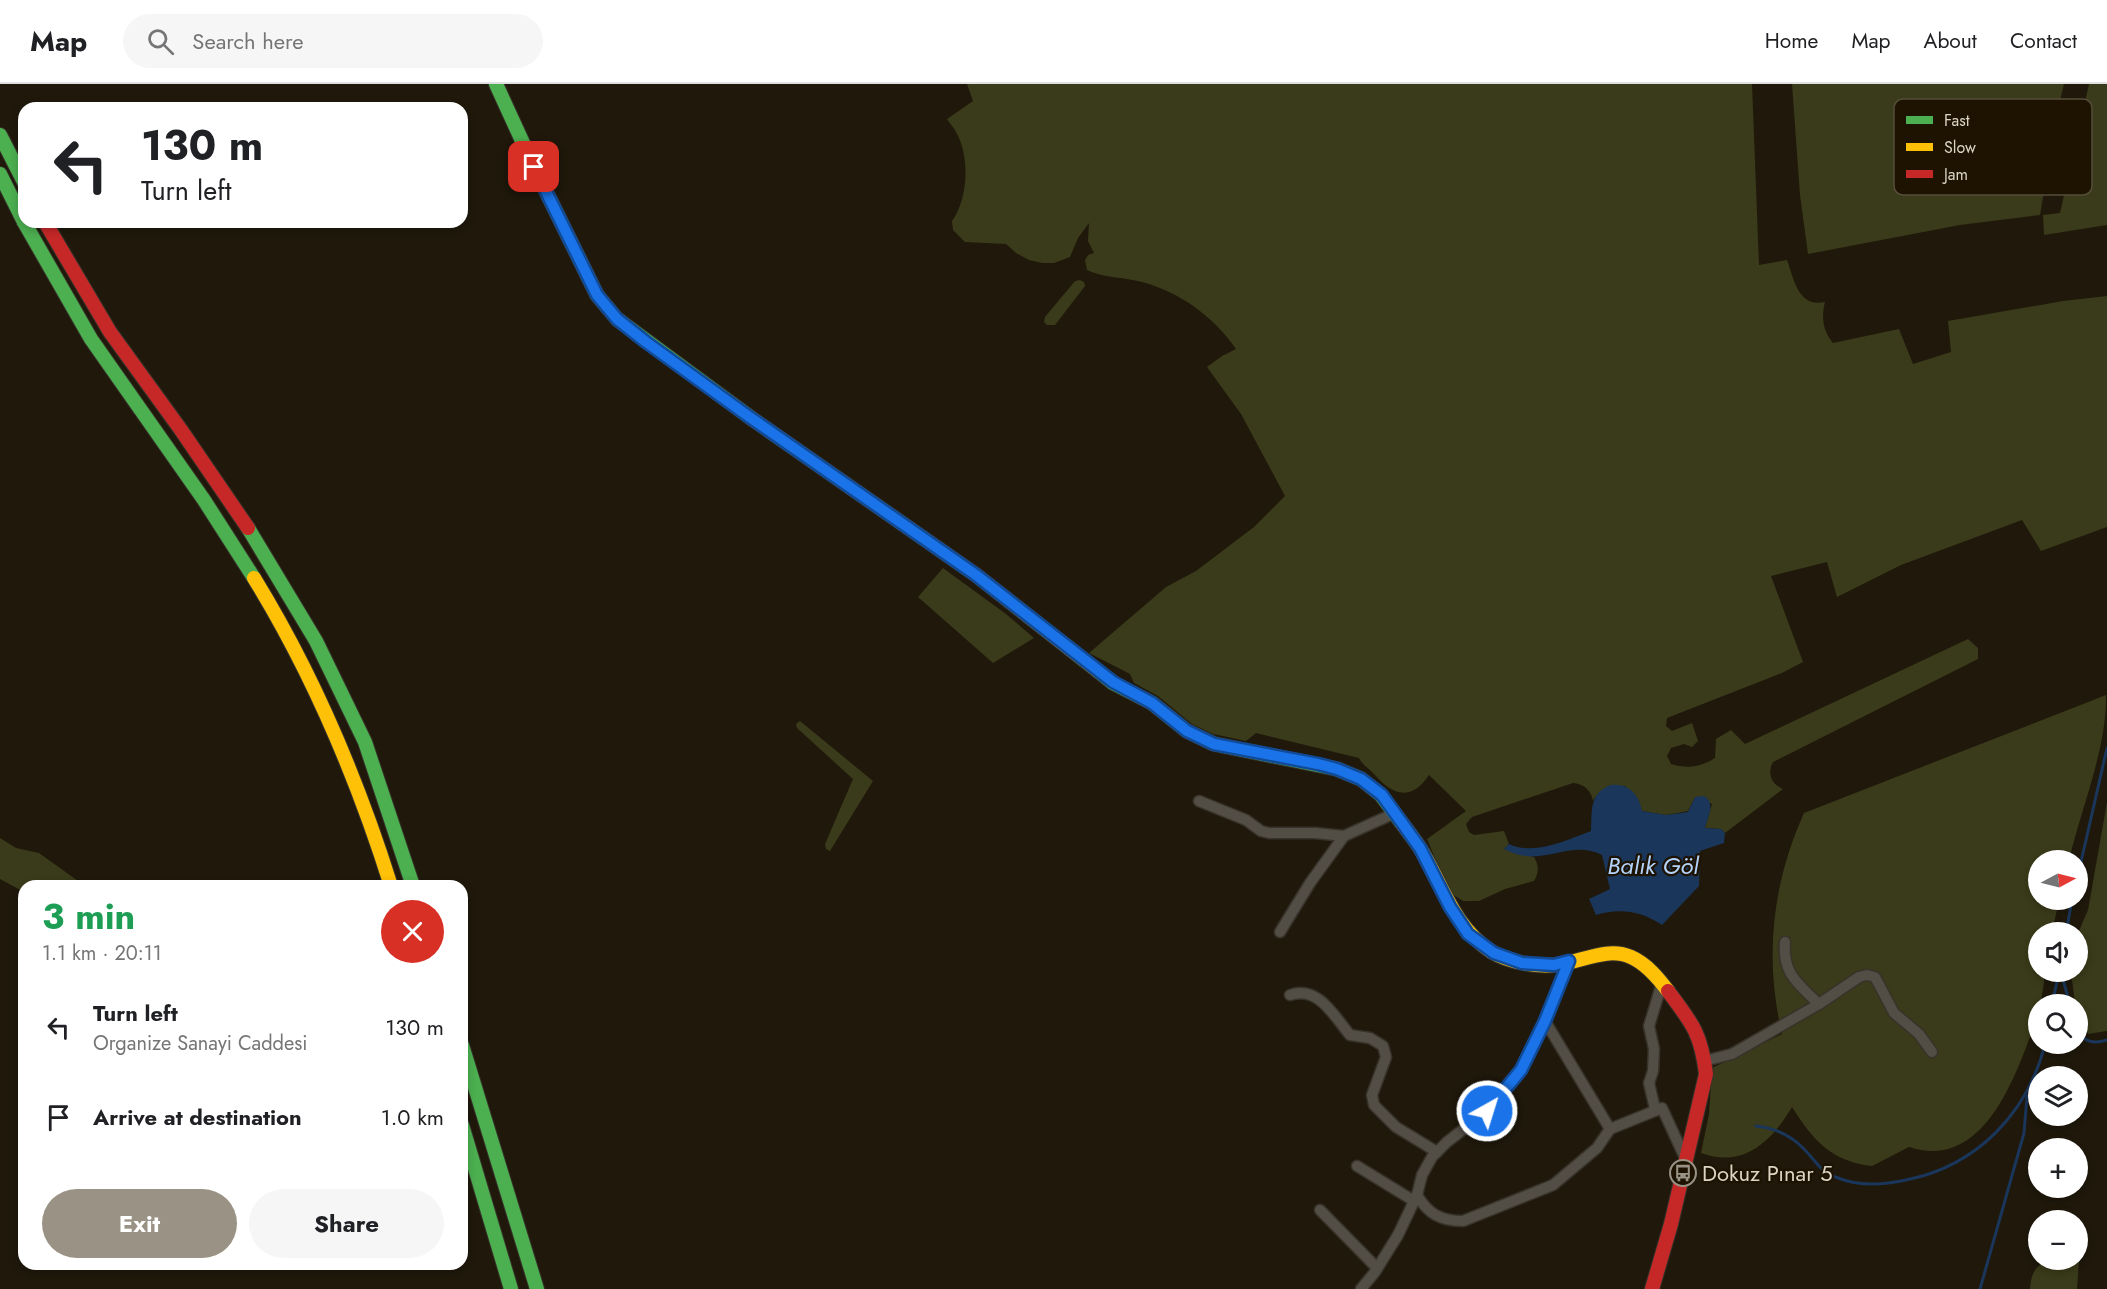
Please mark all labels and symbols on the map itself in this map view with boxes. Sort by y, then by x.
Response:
legend [1894,99,2092,195]
text: Fast [1944,109,1970,132]
text: Slow [1944,136,1976,159]
pin [508,141,559,192]
text: Jam [1942,163,1968,186]
water label: Balık Göl [1607,848,1700,883]
north arrow [2028,850,2088,910]
position arrow [1455,1079,1519,1143]
place label: Dokuz Pınar 5 [1702,1157,1833,1189]
bus stop icon: Dokuz Pınar 5 [1668,1158,1698,1188]

